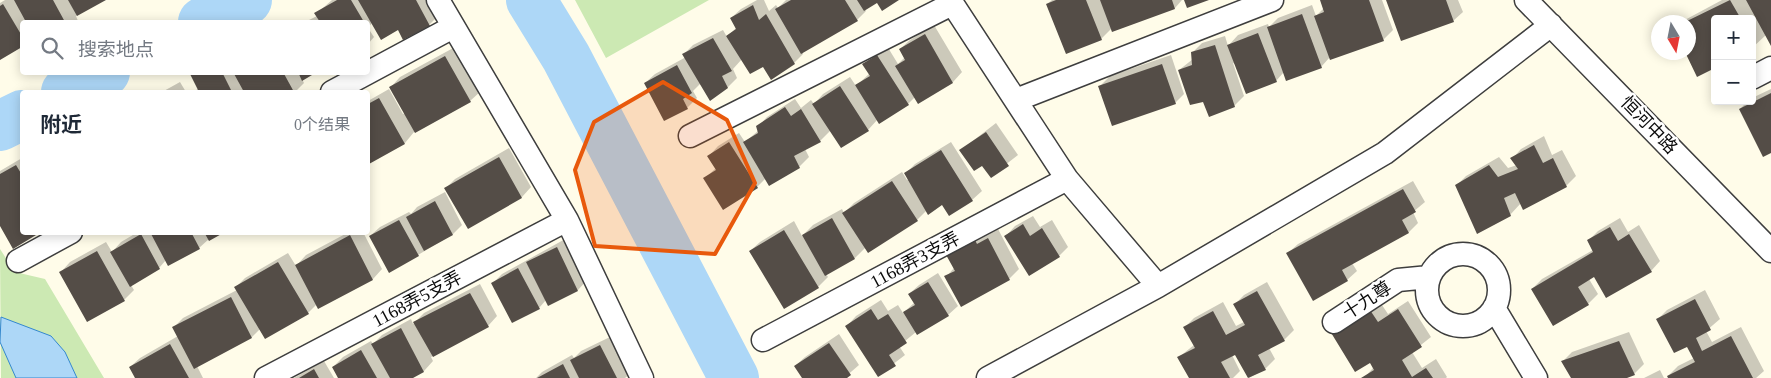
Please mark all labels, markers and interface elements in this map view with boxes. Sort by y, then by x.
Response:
north arrow [1651,15,1696,60]
map controls [1711,15,1756,105]
button: + [1711,15,1756,60]
search box [20,20,370,75]
icon: search [38,34,66,62]
text: 搜索地点 [78,39,154,60]
button: − [1711,60,1756,105]
street label: 恒河中路 [1617,92,1681,158]
text: 附近 [40,113,82,137]
text: 0个结果 [294,116,350,133]
street label: 1168弄3支弄 [867,228,963,292]
street label: 1168弄5支弄 [369,267,465,331]
street label: 十九尊 [1339,277,1395,323]

